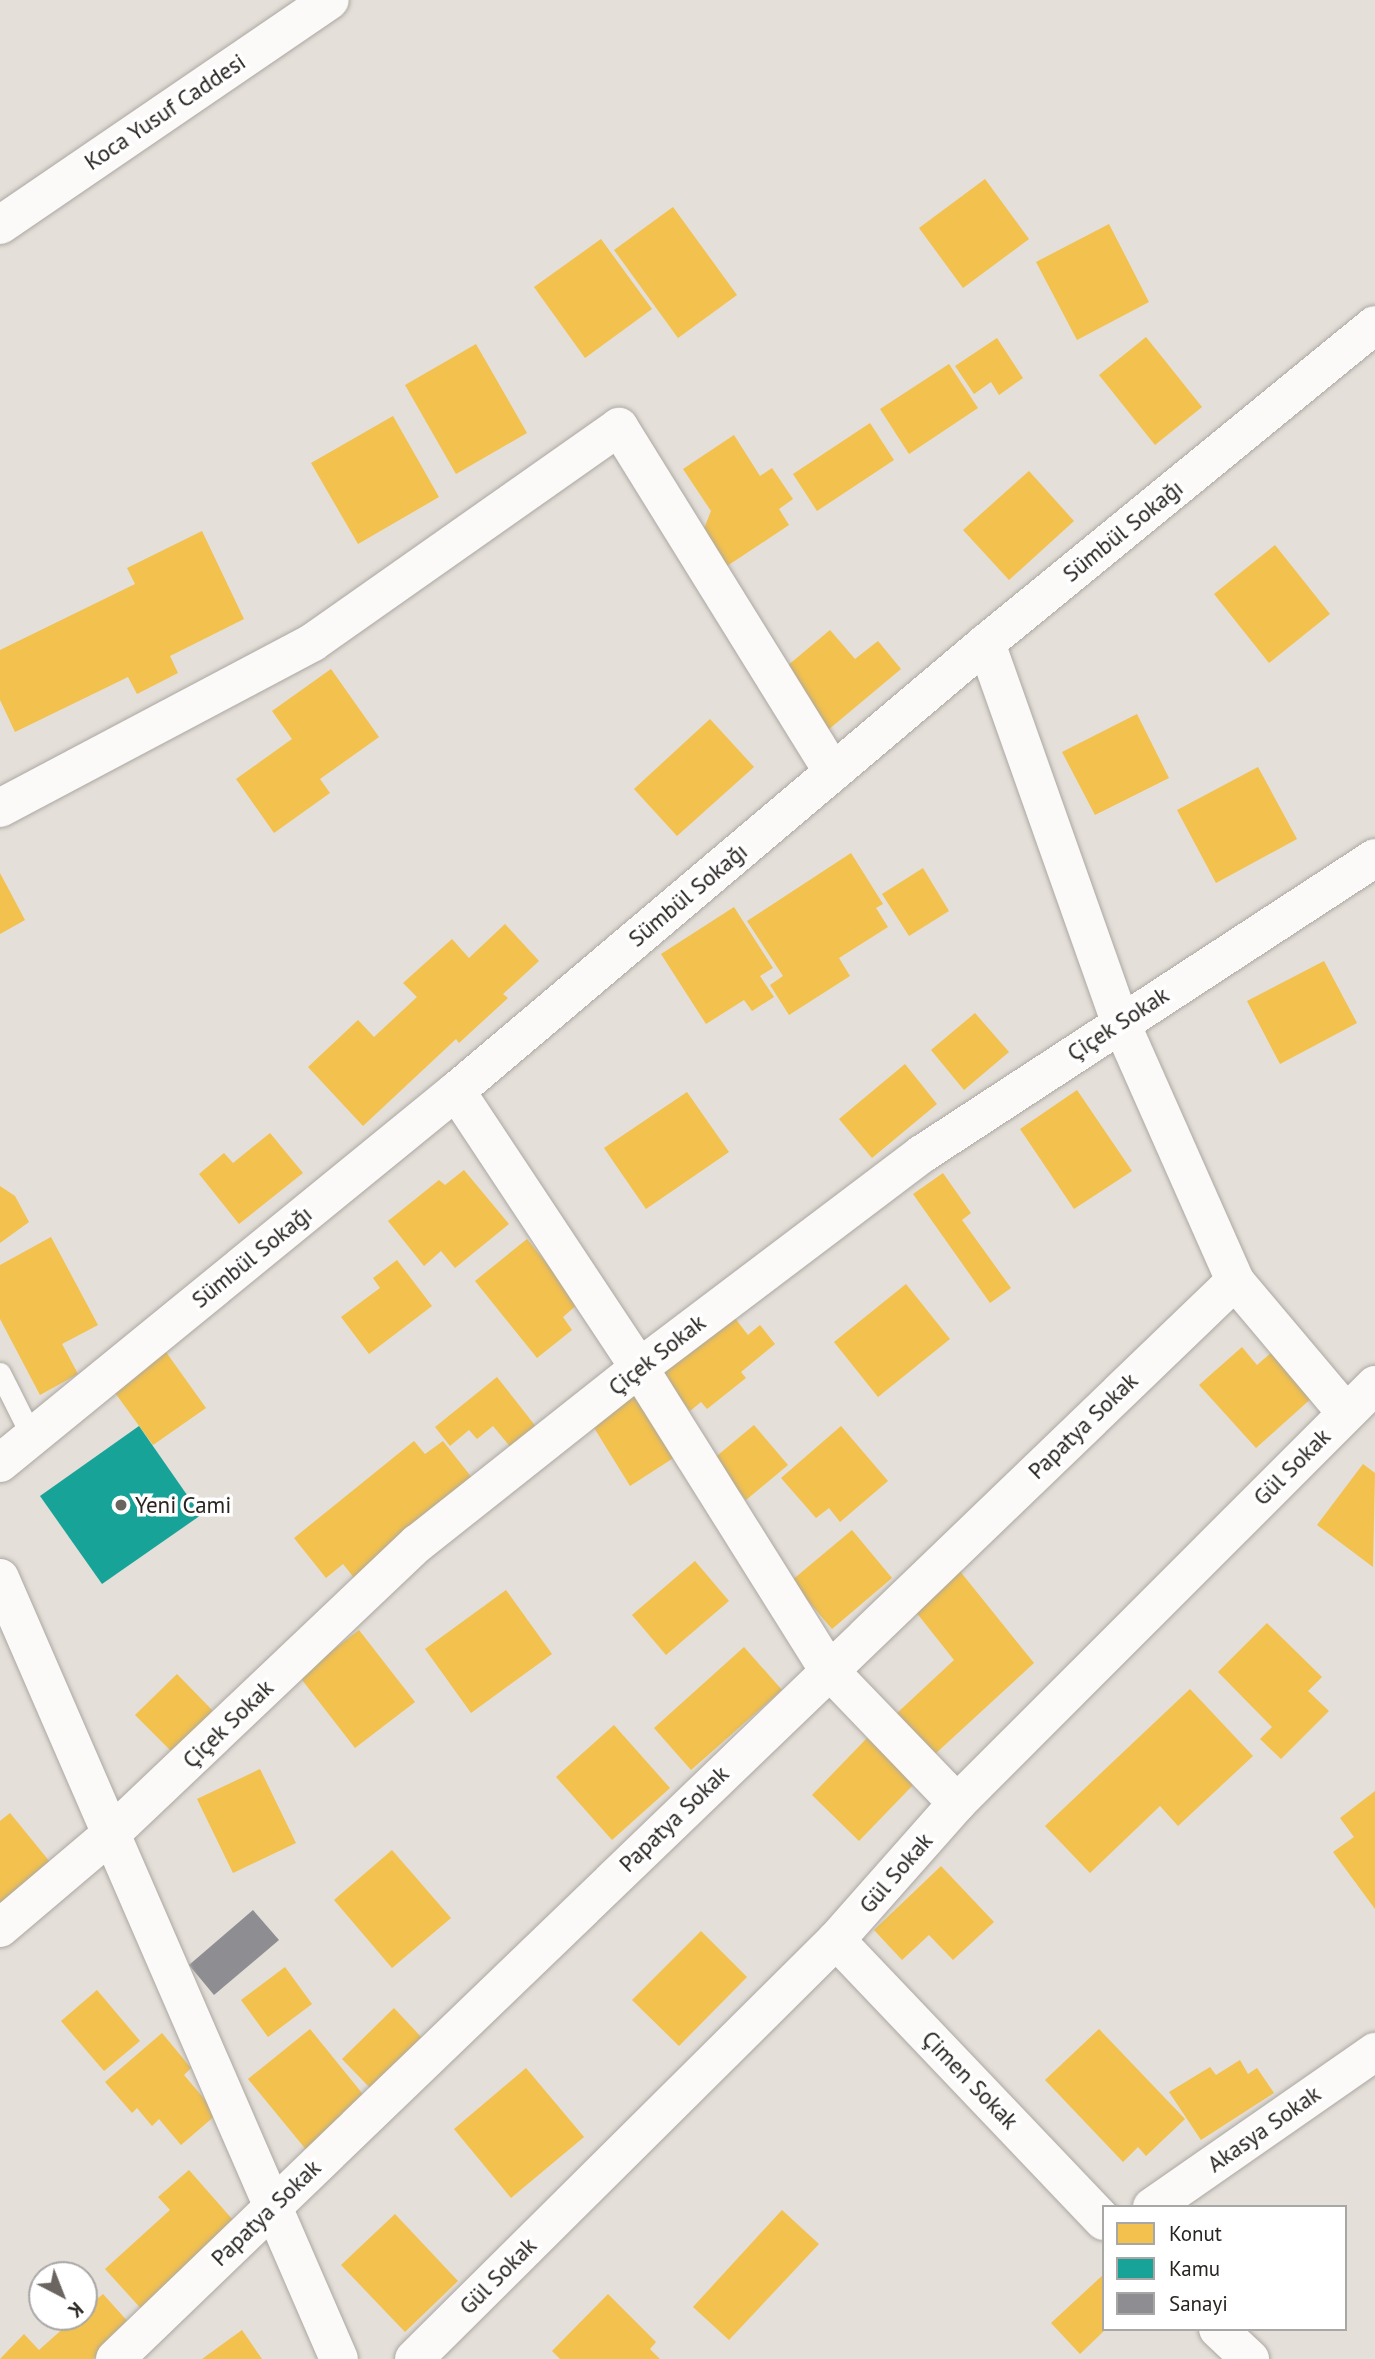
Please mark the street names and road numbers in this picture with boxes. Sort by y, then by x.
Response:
street label: Koca Yusuf Caddesi [79,48,251,176]
street label: Sümbül Sokağı [1057,474,1189,588]
street label: Sümbül Sokağı [623,837,753,953]
street label: Çiçek Sokak [1062,981,1174,1067]
street label: Sümbül Sokağı [186,1200,318,1314]
street label: Çiçek Sokak [603,1308,711,1402]
street label: Papatya Sokak [1023,1367,1143,1485]
street label: Gül Sokak [1248,1423,1336,1511]
street label: Çiçek Sokak [177,1674,279,1774]
street label: Papatya Sokak [614,1760,734,1878]
street label: Gül Sokak [854,1827,938,1919]
street label: Çimen Sokak [916,2025,1024,2135]
street label: Akasya Sokak [1202,2080,1326,2178]
street label: Papatya Sokak [206,2154,326,2272]
street label: Gül Sokak [454,2232,542,2320]

